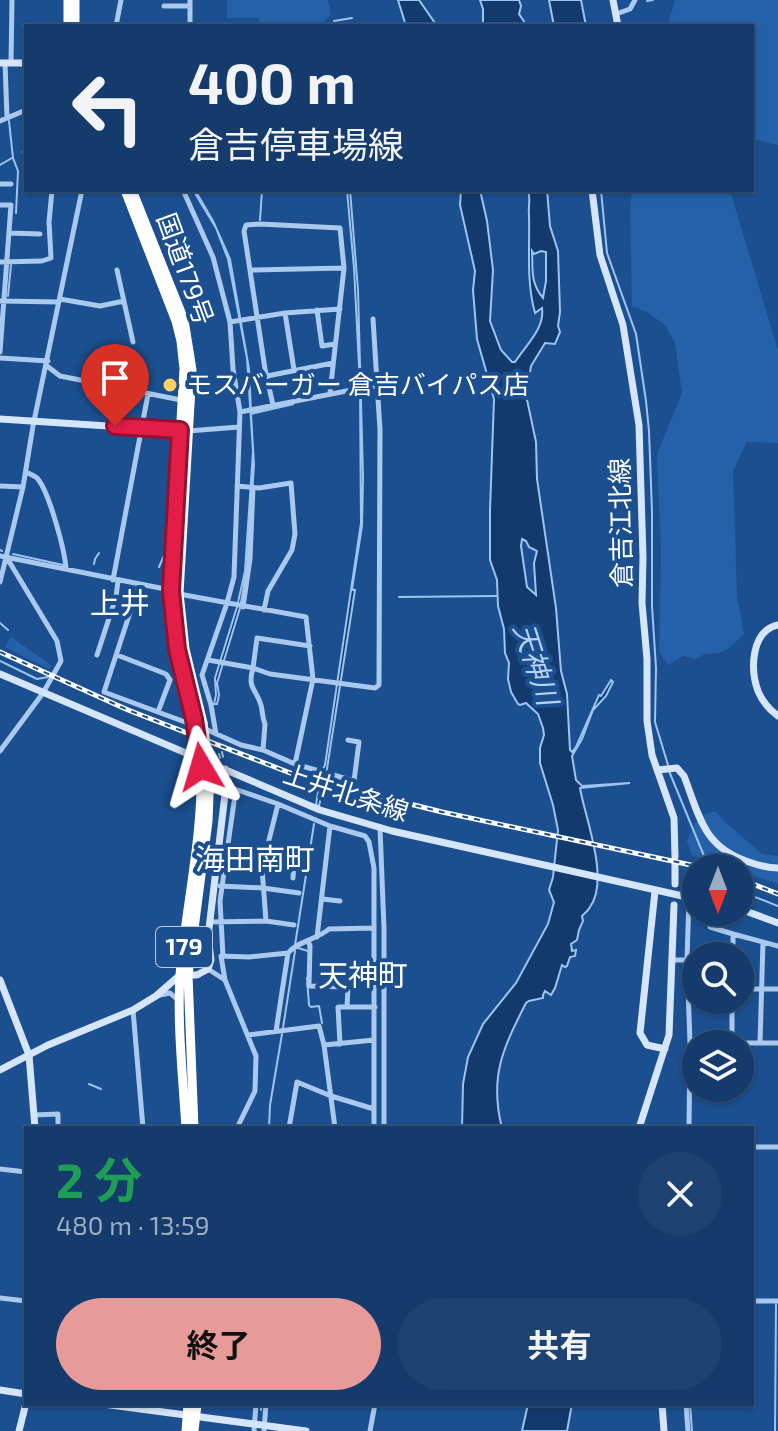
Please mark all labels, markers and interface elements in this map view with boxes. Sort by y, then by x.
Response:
text: 400 m [188,48,356,115]
icon: left [56,56,160,160]
text: 倉吉停車場線 [188,122,404,165]
street label: 国道179号 [152,208,221,329]
pin [81,344,149,426]
icon: arrive [93,356,137,400]
place label: モスバーガー 倉吉バイパス店 [186,368,529,399]
marker: モスバーガー 倉吉バイパス店 [161,376,179,394]
street label: 倉吉江北線 [603,458,636,588]
district label: 上井 [90,584,150,620]
water label: 天神川 [508,618,567,712]
position arrow [159,725,243,809]
street label: 上井北条線 [280,757,413,826]
district label: 海田南町 [195,840,315,876]
north arrow [682,854,754,926]
map controls [682,854,754,1102]
road number: 179 [156,927,212,967]
button: search [682,942,754,1014]
district label: 天神町 [318,956,408,992]
button: layers [682,1030,754,1102]
text: 2 分 [56,1150,142,1208]
button: close [638,1152,722,1236]
text: 480 m · 13:59 [56,1209,210,1240]
button: 終了 [56,1298,381,1390]
button: 共有 [397,1298,722,1390]

